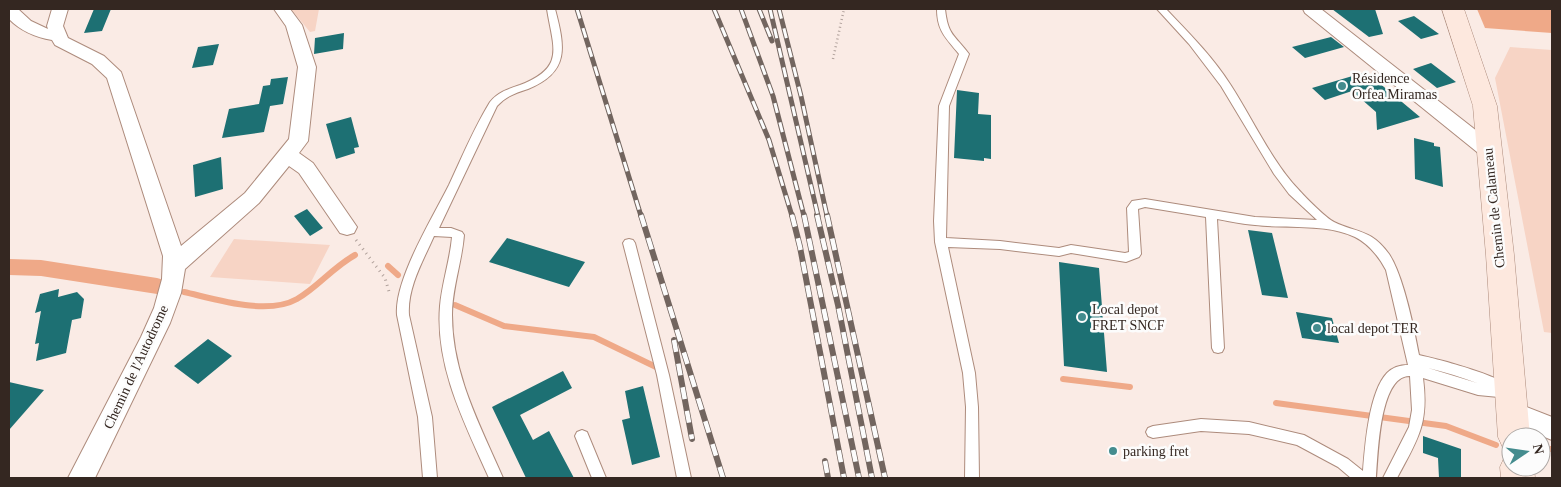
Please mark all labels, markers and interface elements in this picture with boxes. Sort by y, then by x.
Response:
place label: Résidence Orfea Miramas [1352,71,1437,102]
marker: Résidence Orfea Miramas [1336,80,1348,92]
street label: Chemin de Calameau [1480,147,1508,269]
place label: Local depot FRET SNCF [1092,302,1165,333]
street label: Chemin de l'Autodrome [101,303,171,431]
marker: Local depot FRET SNCF [1076,311,1088,323]
place label: local depot TER [1327,321,1419,336]
marker: local depot TER [1311,322,1323,334]
north arrow [1501,427,1551,477]
text: N [1530,443,1547,456]
place label: parking fret [1123,444,1189,459]
marker: parking fret [1107,445,1119,457]

